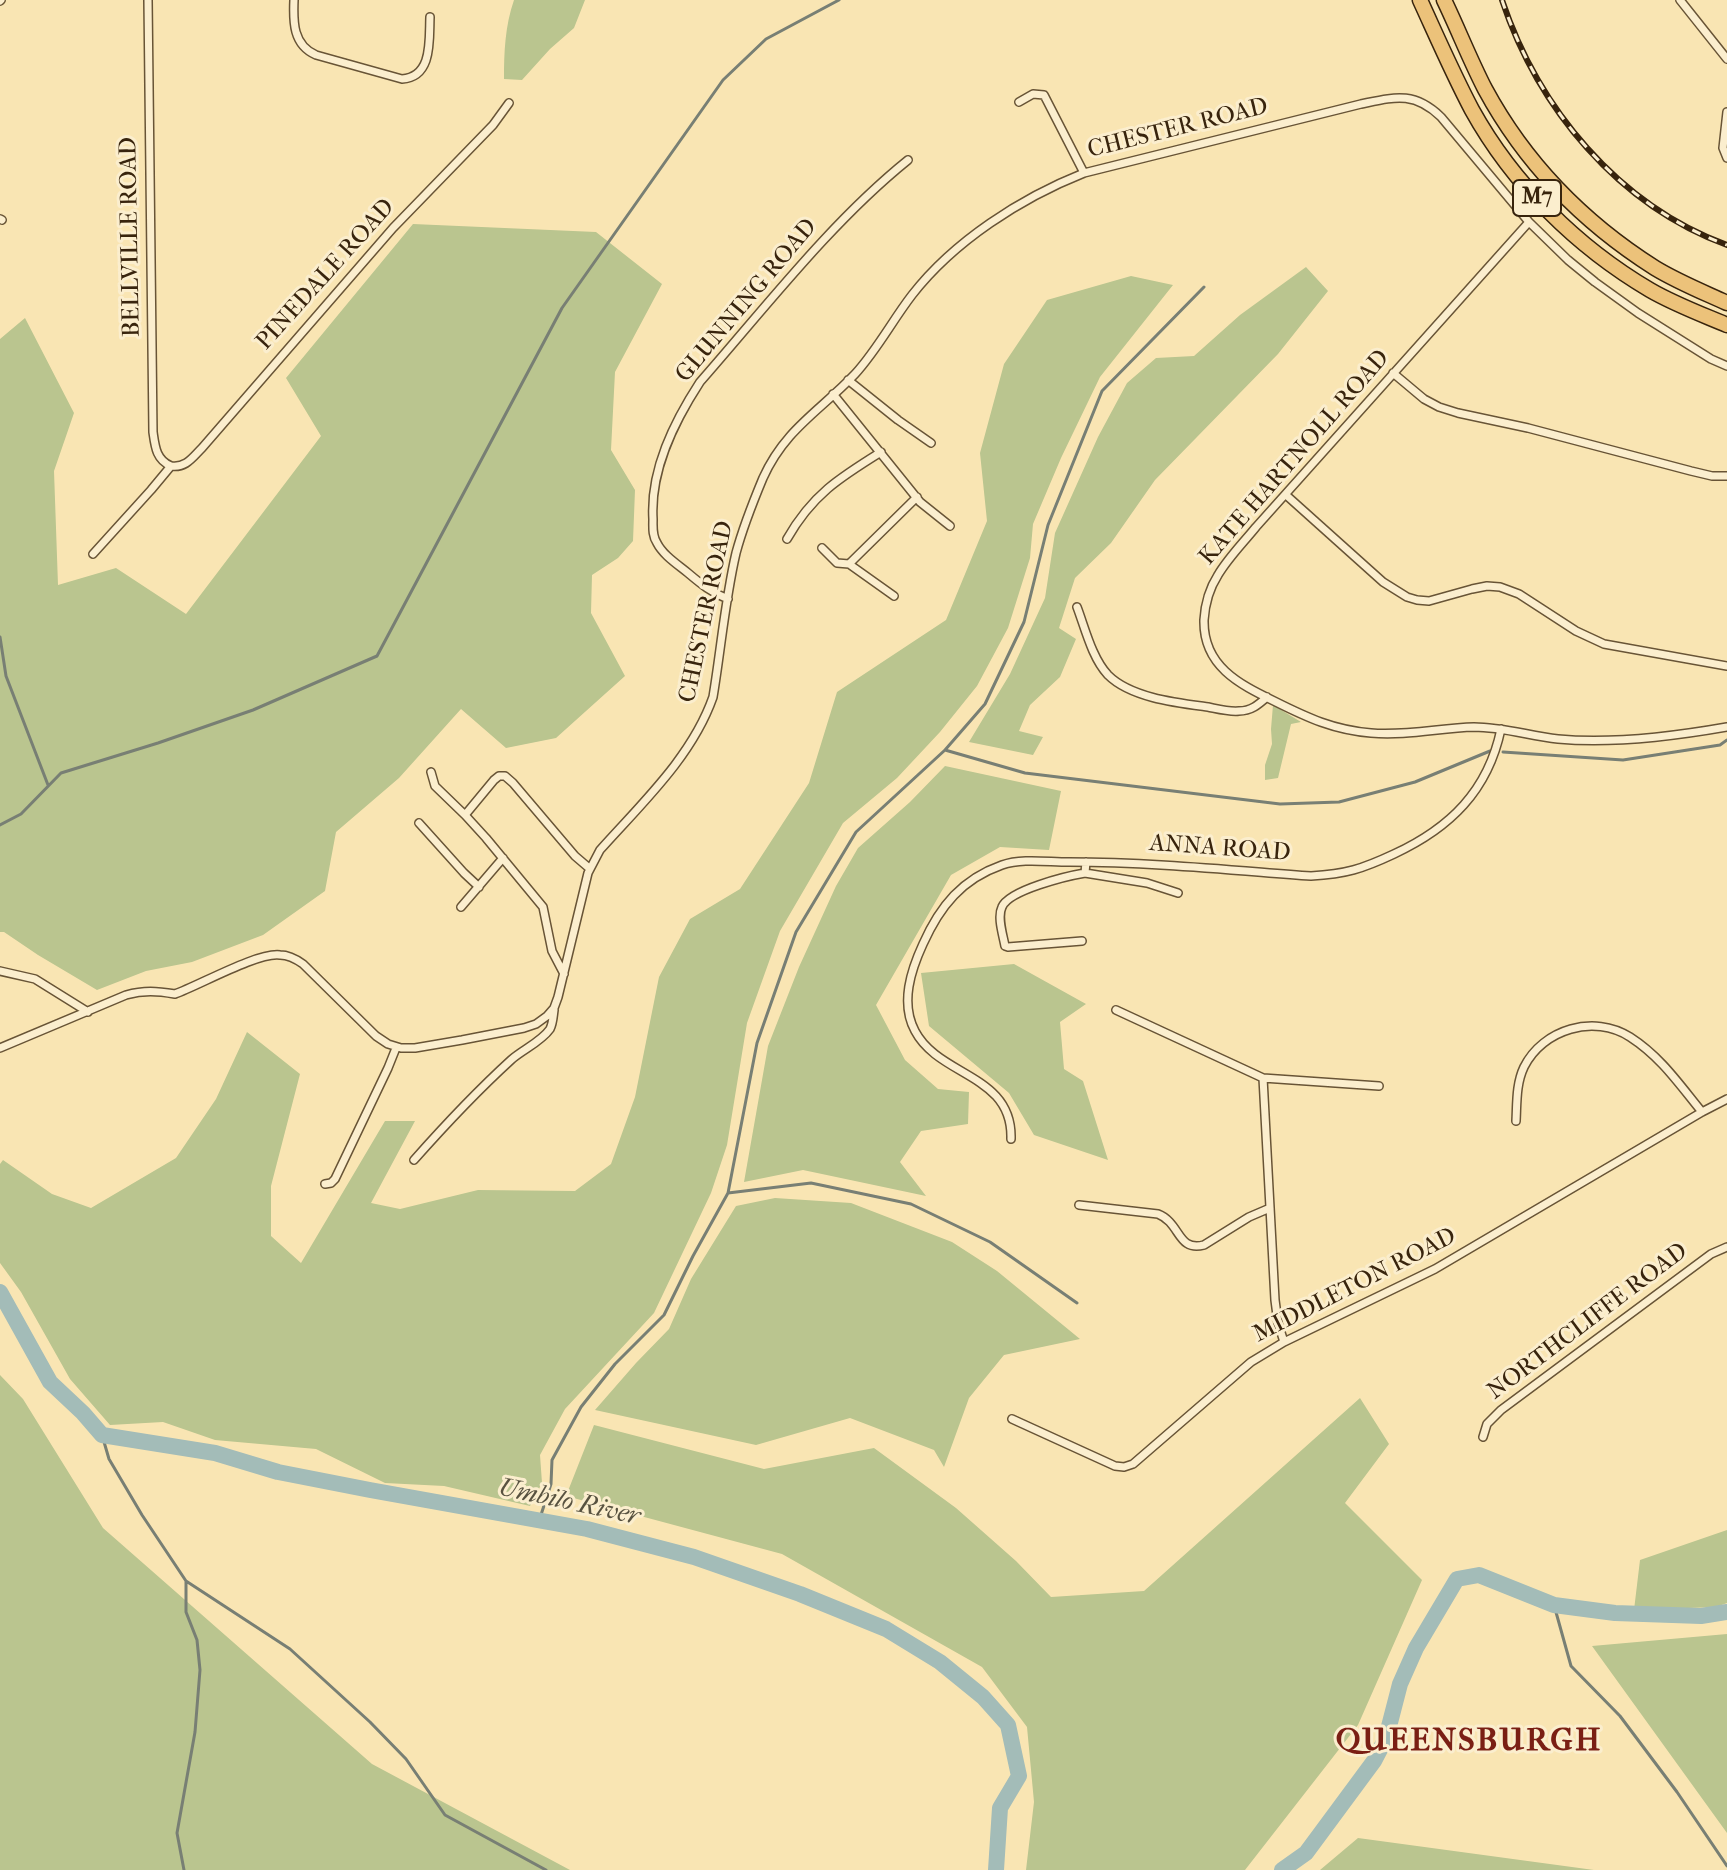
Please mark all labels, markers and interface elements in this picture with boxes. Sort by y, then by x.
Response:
street label: CHESTER ROAD [1085,93,1271,165]
street label: BELLVILLE ROAD [115,137,147,337]
road number: M7 [1513,180,1561,216]
street label: PINEDALE ROAD [251,194,401,356]
street label: GLUNNING ROAD [670,213,824,389]
street label: KATE HARTNOLL ROAD [1194,345,1396,571]
street label: CHESTER ROAD [674,519,740,705]
street label: ANNA ROAD [1148,830,1292,868]
street label: MIDDLETON ROAD [1249,1222,1461,1350]
street label: NORTHCLIFFE ROAD [1482,1237,1694,1407]
water label: Umbilo River [495,1473,643,1533]
district label: QUEENSBURGH [1336,1723,1602,1761]

